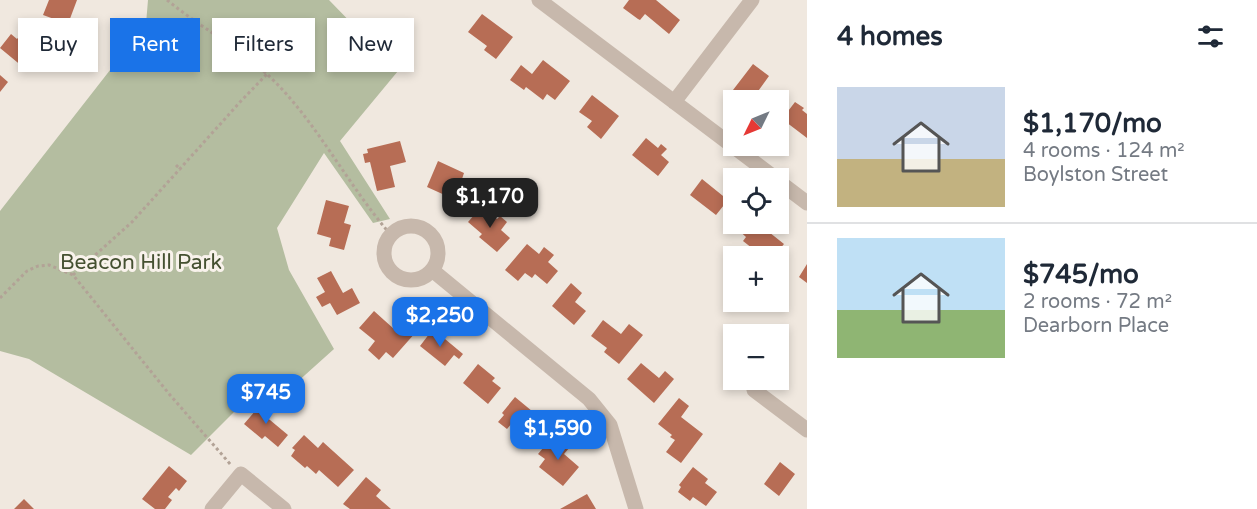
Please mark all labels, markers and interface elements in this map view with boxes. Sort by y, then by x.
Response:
chip: Buy [18,18,98,72]
chip: Rent [110,18,200,72]
chip: Filters [212,18,315,72]
chip: New [327,18,414,72]
icon: filters [1194,20,1227,53]
text: 4 homes [837,21,943,52]
north arrow [723,90,789,156]
map controls [723,90,789,390]
text: $1,170/mo [1023,108,1162,139]
icon: home [885,111,957,183]
text: 4 rooms · 124 m² [1023,139,1185,163]
text: Boylston Street [1023,163,1168,187]
button: locate [723,168,789,234]
pin: $1,170 [441,178,539,229]
text: $1,170 [456,185,524,209]
button: + [723,246,789,312]
park label: Beacon Hill Park [60,250,222,275]
text: $745/mo [1023,259,1139,290]
icon: home [885,262,957,334]
text: 2 rooms · 72 m² [1023,290,1172,314]
pin: $2,250 [391,297,489,348]
text: $2,250 [406,304,474,328]
text: Dearborn Place [1023,314,1169,338]
button: − [723,324,789,390]
pin: $745 [230,374,302,425]
text: $745 [241,381,291,405]
pin: $1,590 [509,410,607,461]
text: $1,590 [524,417,592,441]

